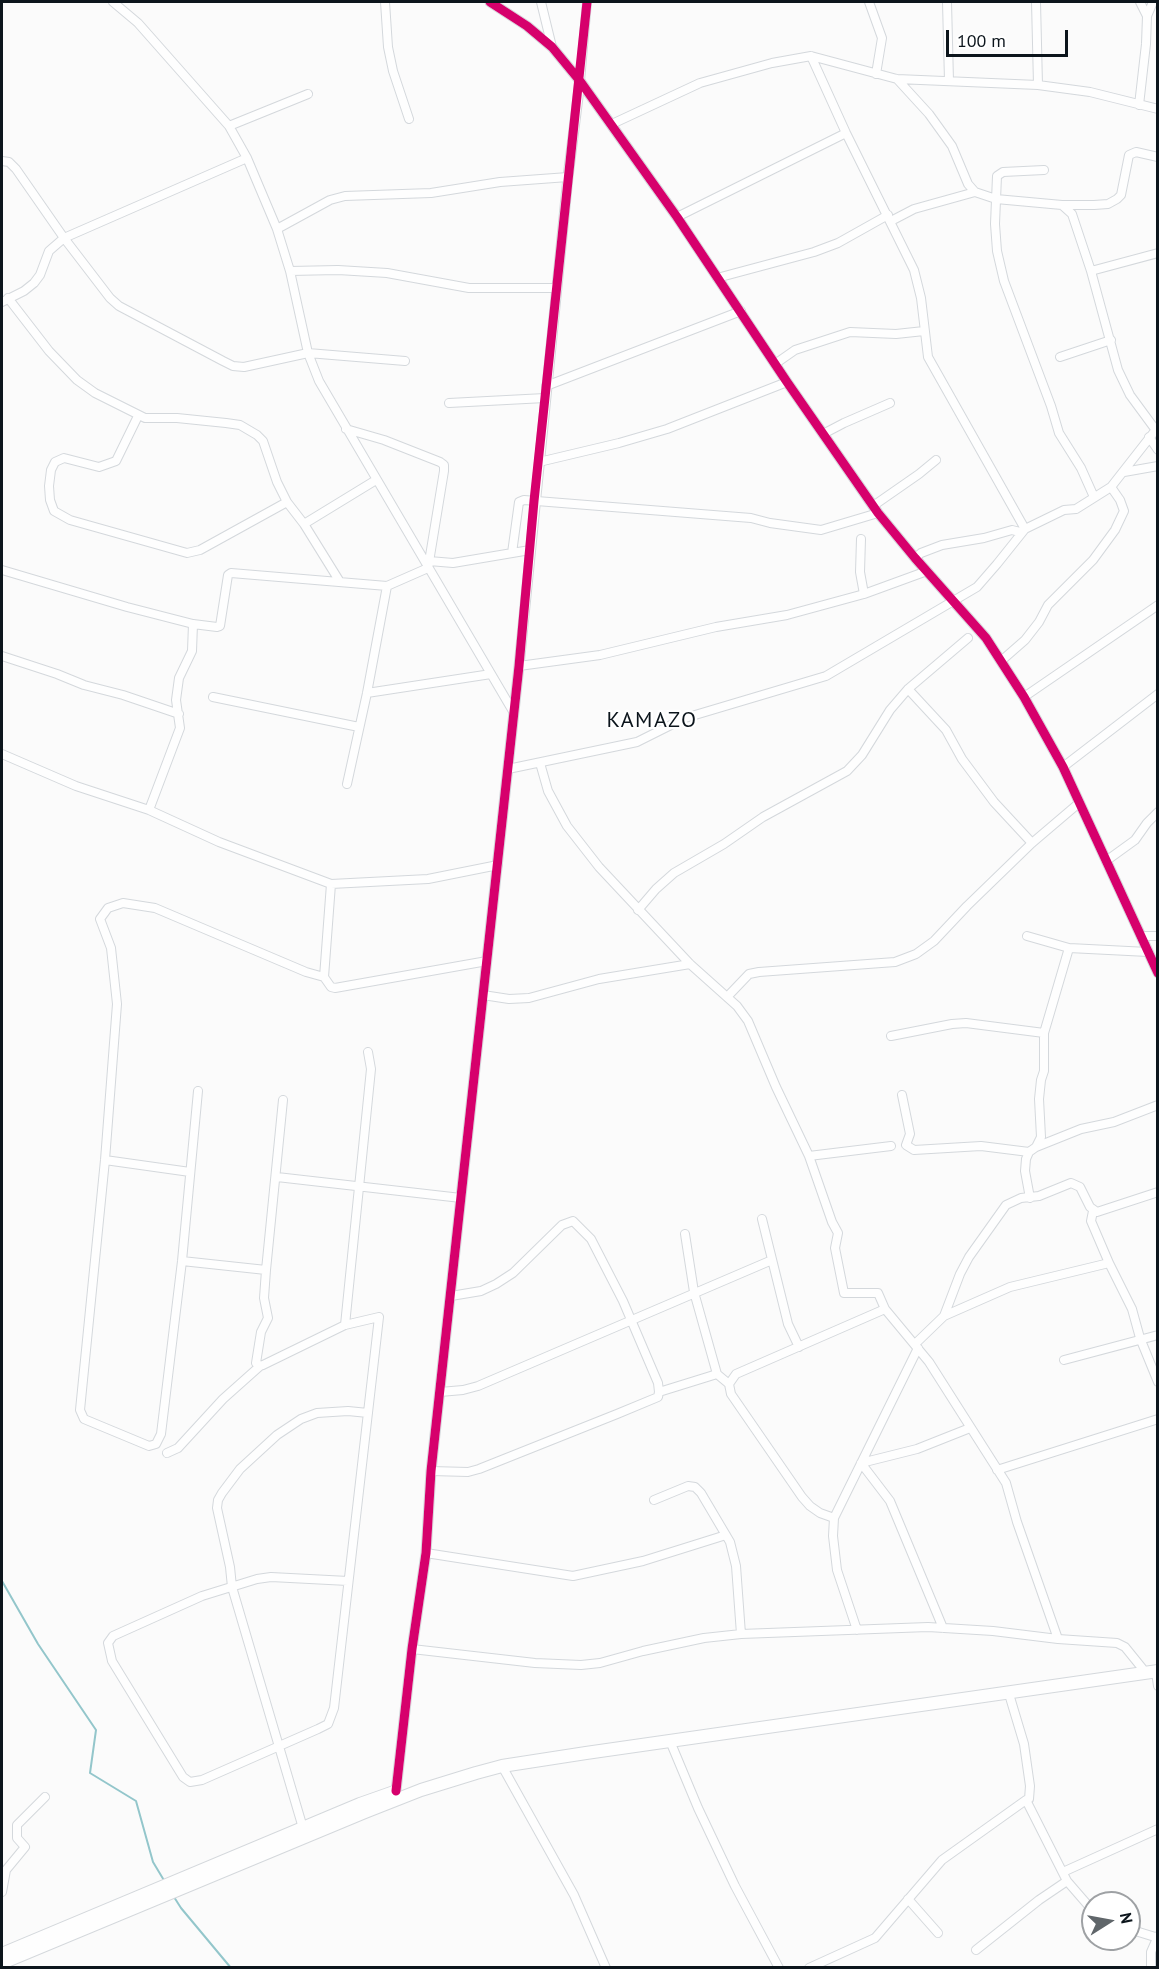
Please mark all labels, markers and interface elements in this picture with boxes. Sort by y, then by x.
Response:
scale bar [949,18,1070,56]
text: 100 m [957,29,1006,52]
district label: KAMAZO [606,708,698,734]
north arrow [1081,1891,1141,1951]
text: N [1116,1911,1138,1925]

